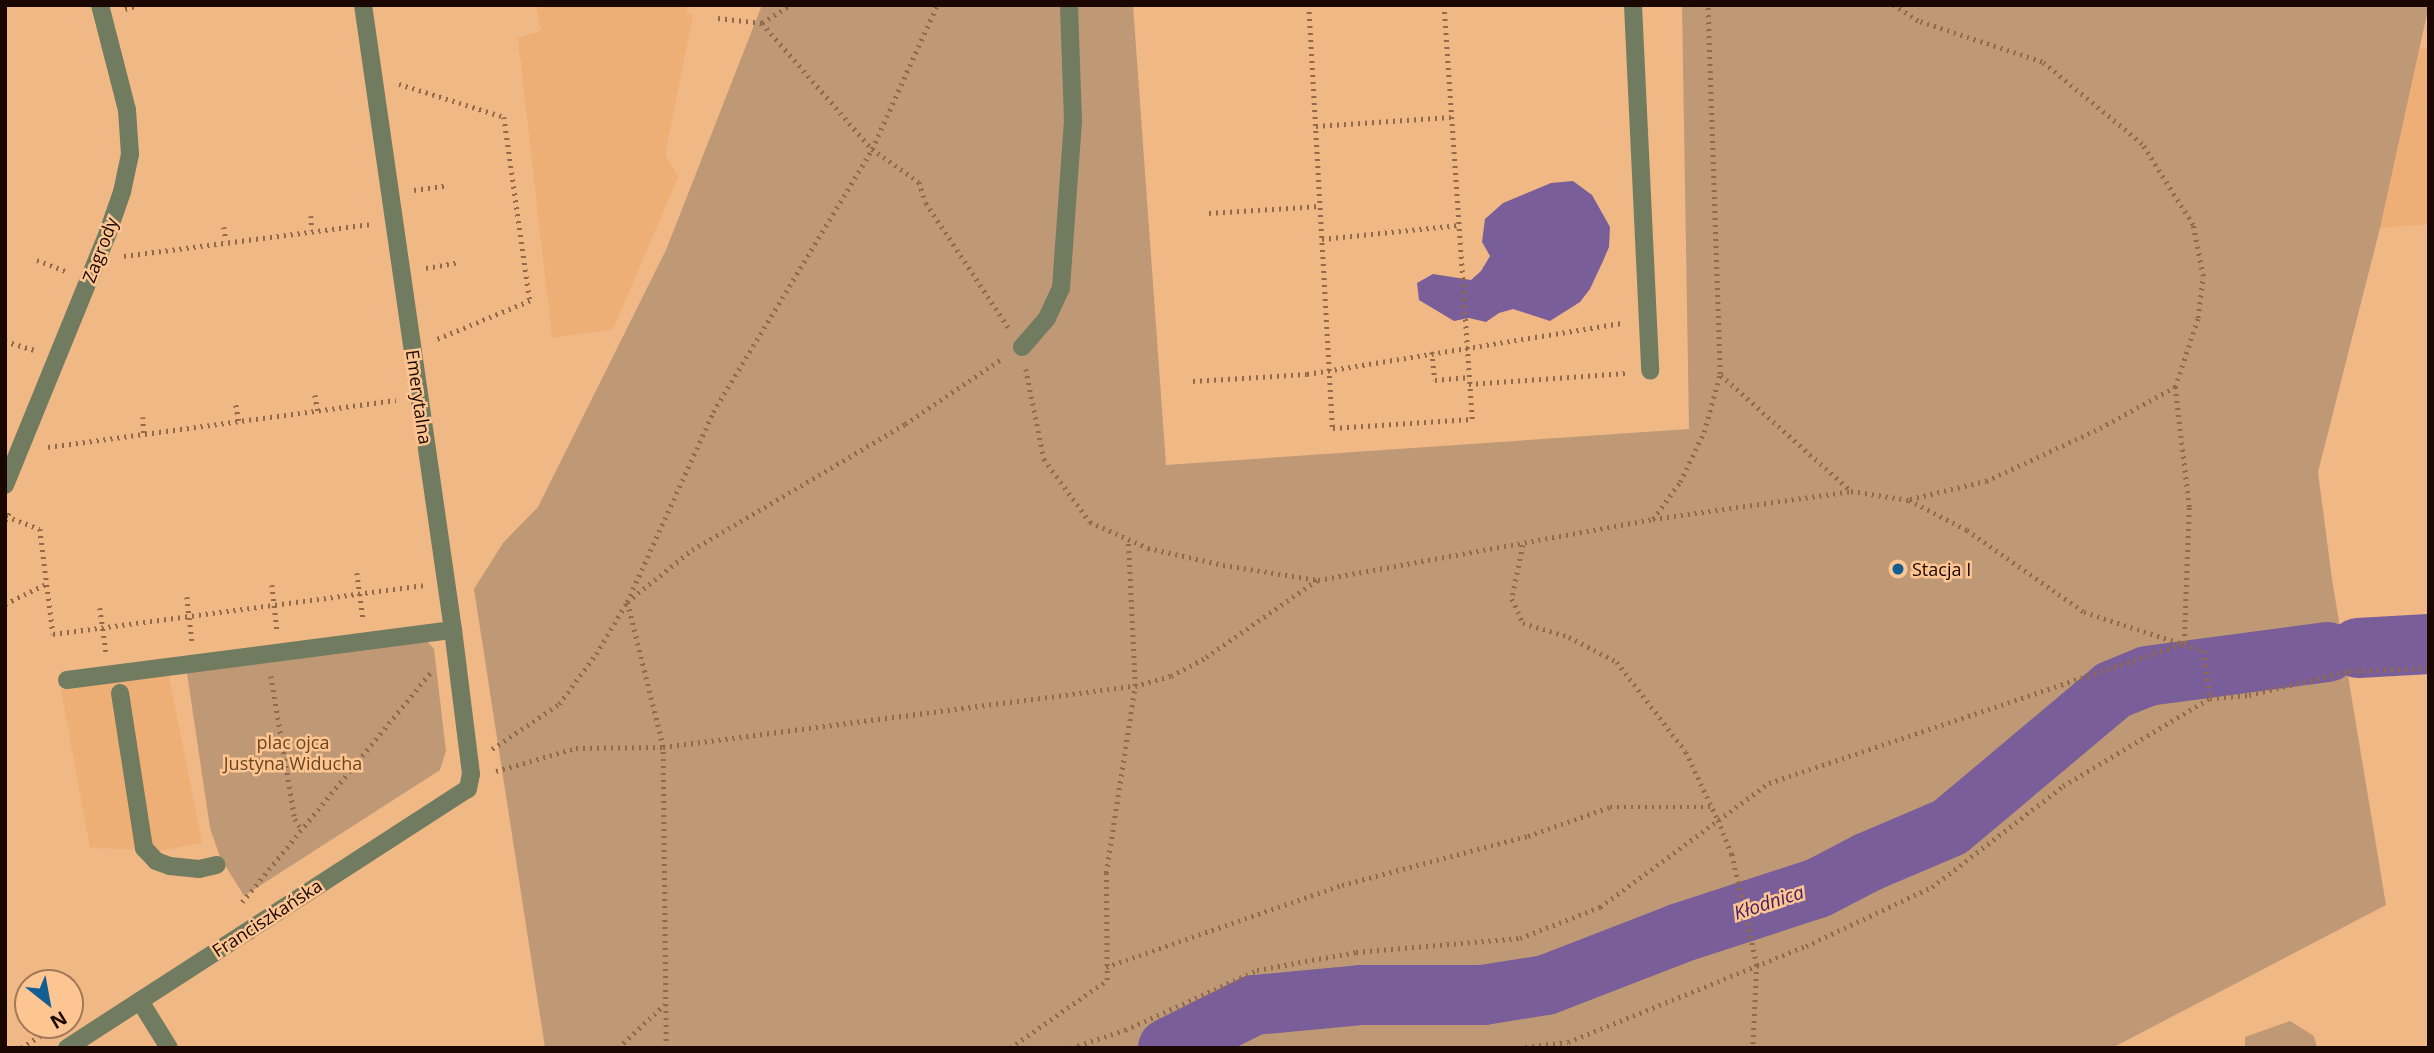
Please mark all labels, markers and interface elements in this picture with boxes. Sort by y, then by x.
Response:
street label: Zagrody [78,214,122,286]
street label: Emerytalna [402,348,436,446]
place label: Stacja I [1912,558,1971,580]
marker: Stacja I [1890,561,1906,577]
park label: plac ojca Justyna Widucha [224,732,362,774]
street label: Franciszkańska [208,875,326,961]
water label: Kłodnica [1731,881,1807,925]
north arrow [14,969,84,1039]
text: N [45,1005,72,1035]

